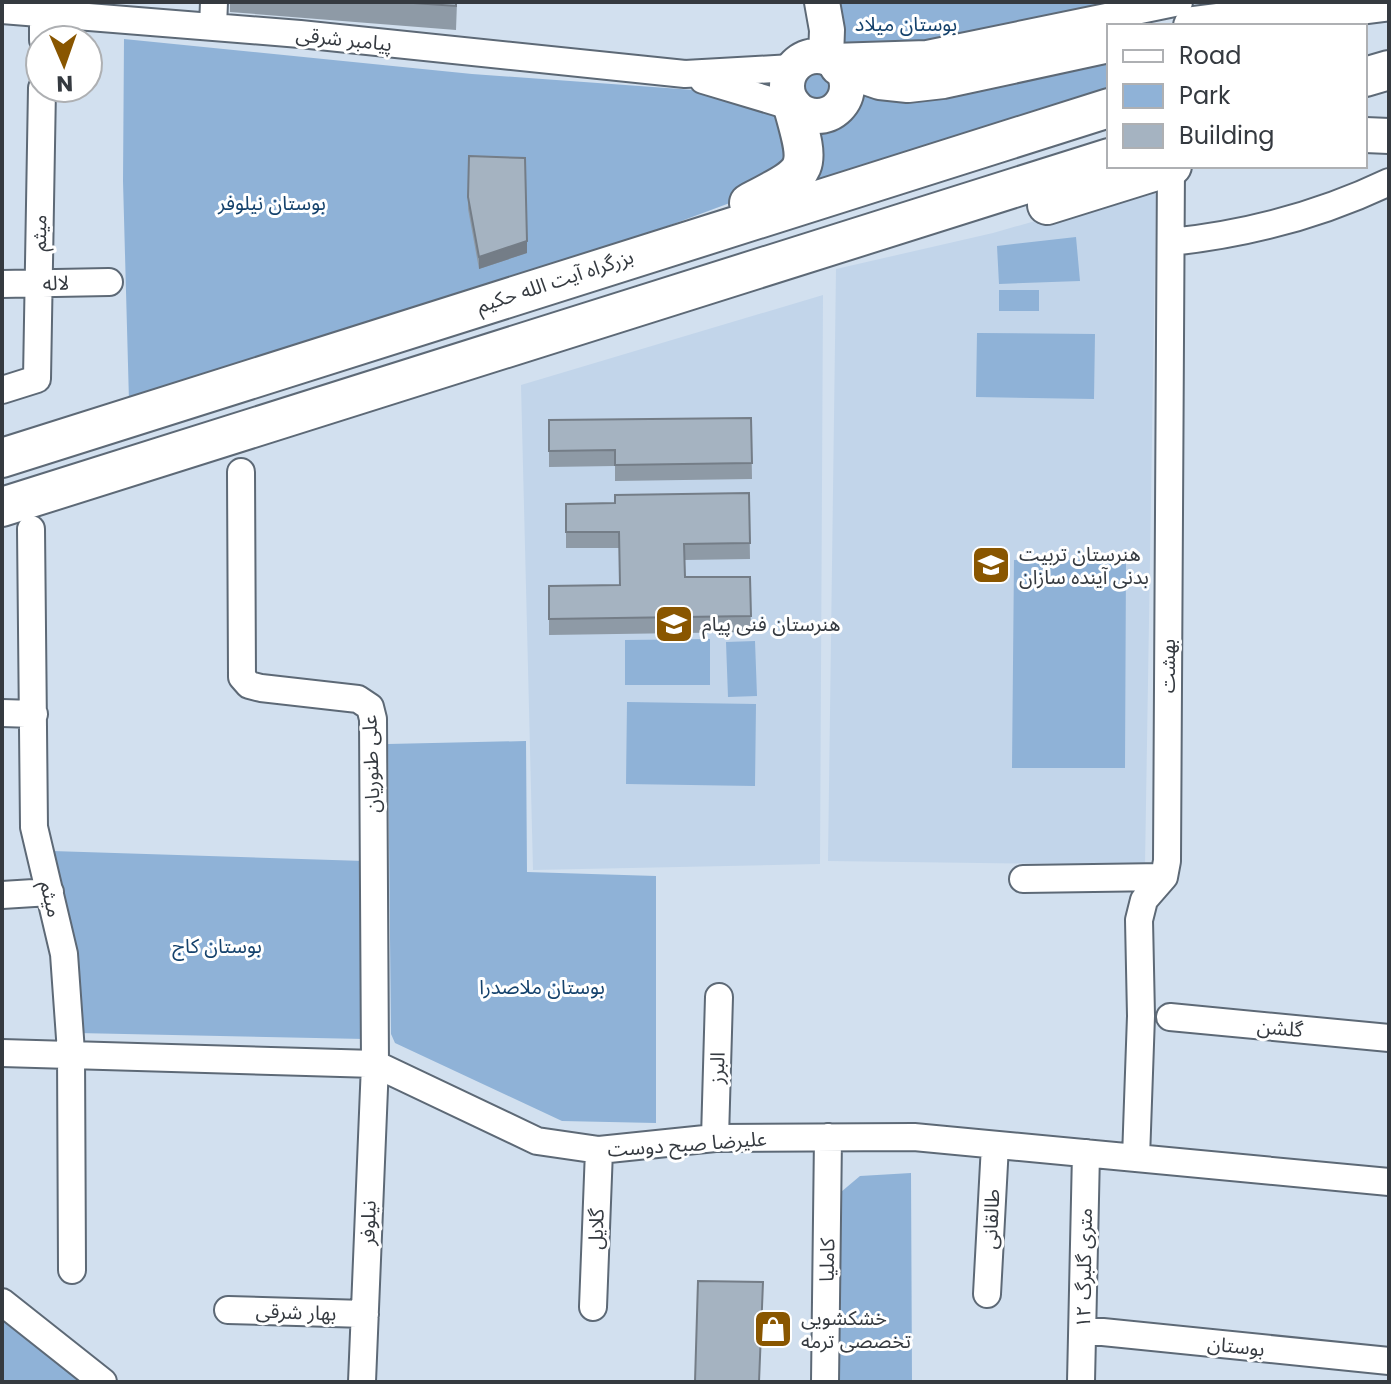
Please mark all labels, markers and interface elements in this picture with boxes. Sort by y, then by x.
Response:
park label: بوستان میلاد [855,10,957,38]
street label: پیامبر شرقی [295,20,393,58]
north arrow [24,24,104,104]
legend [1107,24,1367,168]
text: Road [1179,39,1241,72]
text: N [56,68,73,99]
text: Park [1179,79,1231,112]
text: Building [1179,119,1275,152]
park label: بوستان نیلوفر [217,189,326,217]
street label: میثم [25,214,54,252]
street label: بزرگراه آیت الله حکیم [473,242,637,320]
street label: لاله [42,269,70,297]
place label: هنرستان تربیت بدنی آینده سازان [1019,540,1149,591]
school or university icon: هنرستان تربیت بدنی آینده سازان [970,544,1012,586]
school or university icon: هنرستان فنی پیام [653,603,695,645]
place label: هنرستان فنی پیام [702,610,840,639]
street label: بهشت [1154,639,1182,693]
street label: علی طنوریان [355,714,387,814]
street label: میثم [32,878,69,920]
park label: بوستان کاج [172,932,262,961]
park label: بوستان ملاصدرا [479,973,605,1001]
street label: گلشن [1256,1012,1305,1044]
street label: البرز [702,1051,732,1086]
street label: علیرضا صبح دوست [607,1124,768,1165]
street label: طالقانی [975,1188,1007,1250]
street label: نیلوفر [353,1200,383,1247]
street label: گلایل [581,1207,611,1250]
street label: ۱۲ متری گلبرگ [1069,1208,1099,1328]
street label: کاملیا [813,1237,841,1282]
street label: بهار شرقی [255,1297,337,1327]
place label: خشکشویی تخصصی ترمه [801,1304,911,1355]
shop icon: خشکشویی تخصصی ترمه [752,1308,794,1350]
street label: بوستان [1206,1329,1266,1363]

